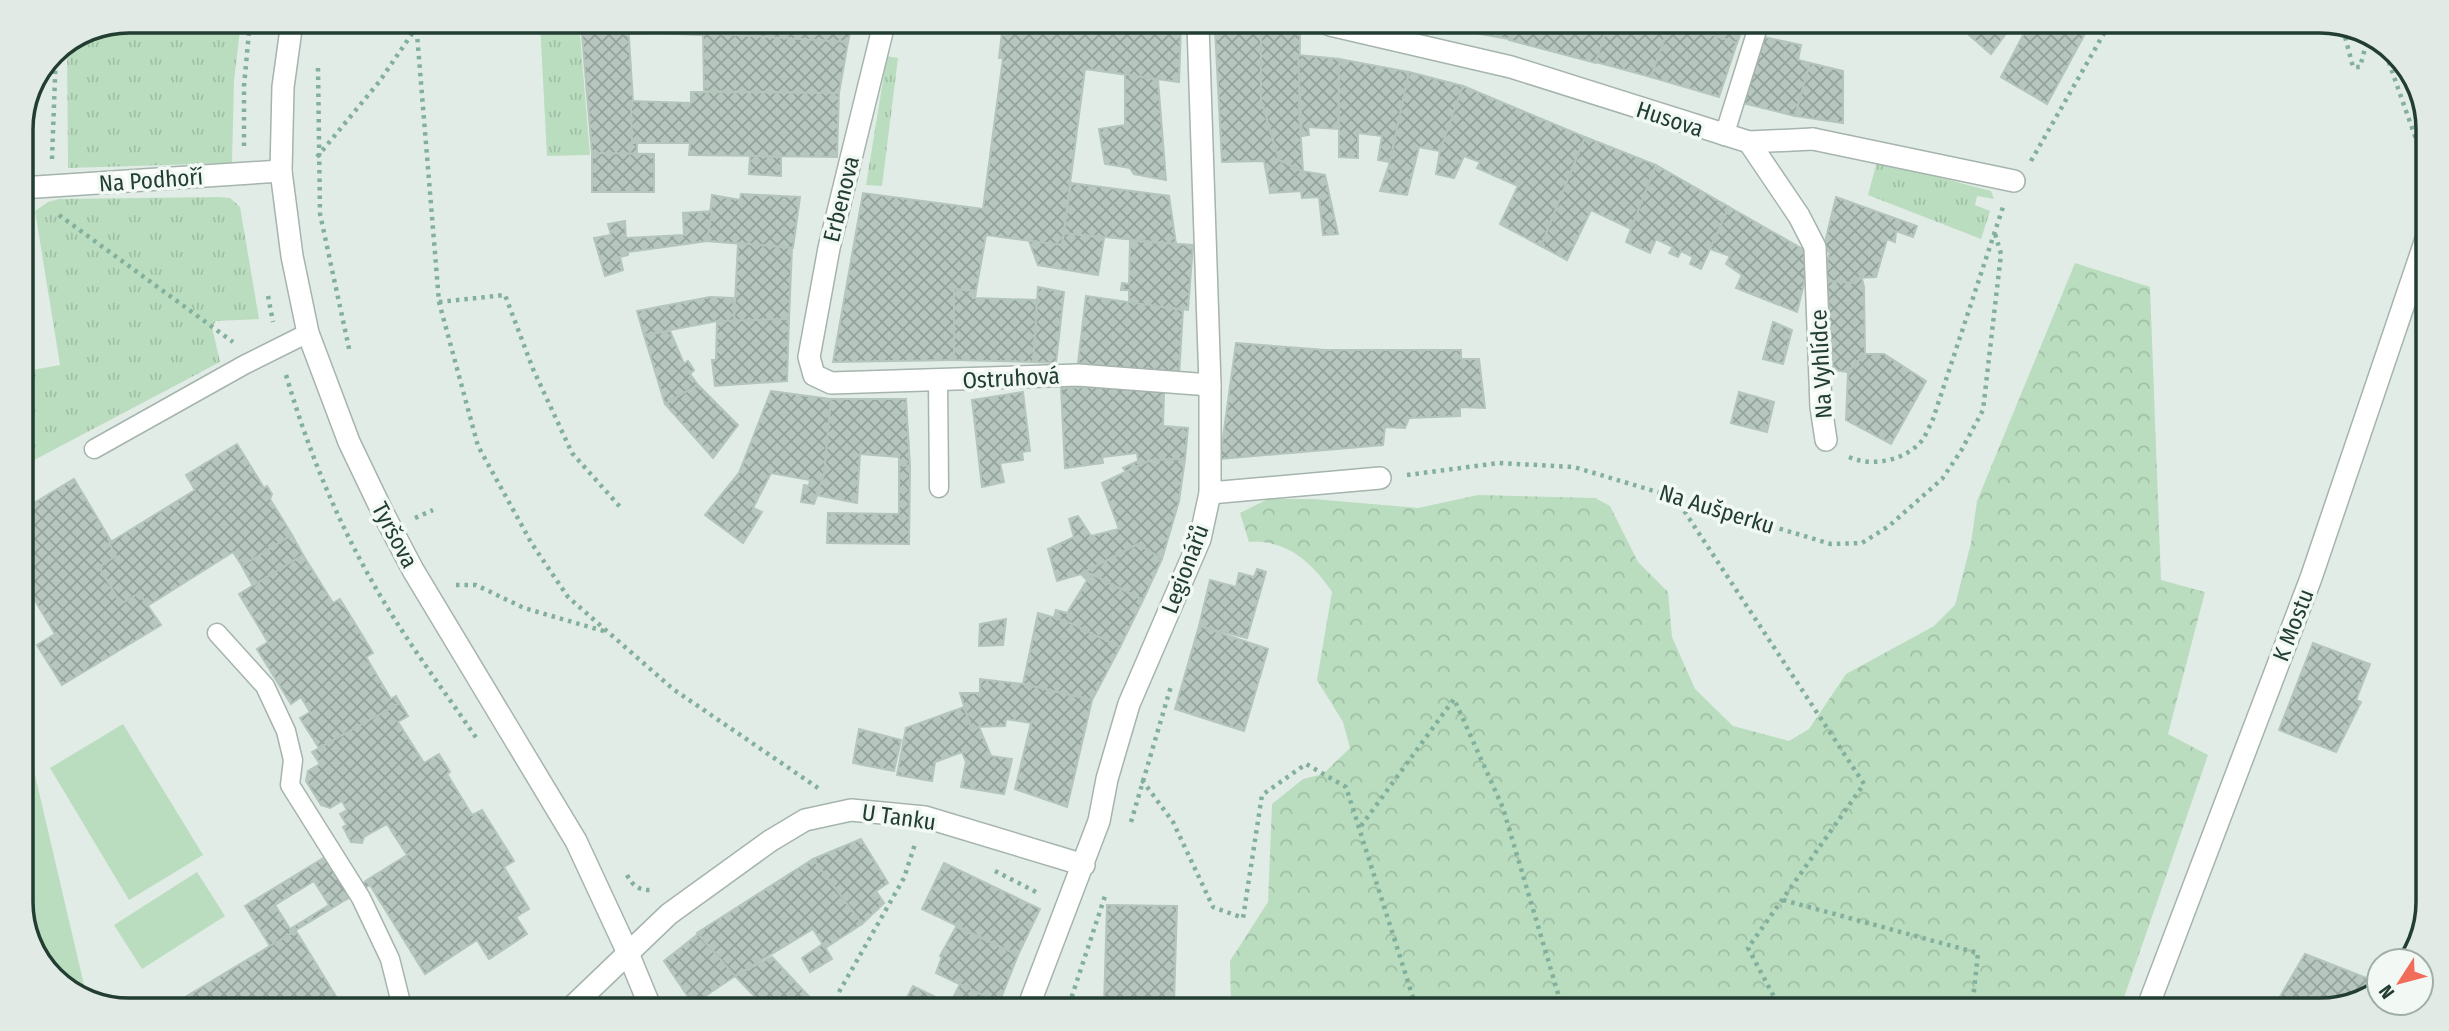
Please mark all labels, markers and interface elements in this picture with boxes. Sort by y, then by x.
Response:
street label: Husova [1633,95,1707,143]
street label: Erbenova [817,153,865,245]
street label: Na Podhoří [98,162,204,198]
street label: Na Vyhlídce [1804,309,1838,419]
street label: Ostruhová [962,361,1060,395]
street label: Na Aušperku [1656,478,1778,540]
street label: Tyršova [366,497,424,573]
street label: Legionářů [1155,520,1215,618]
street label: K Mostu [2266,585,2320,665]
street label: U Tanku [860,798,938,836]
north arrow [2365,947,2435,1017]
text: N [2374,980,2399,1003]

